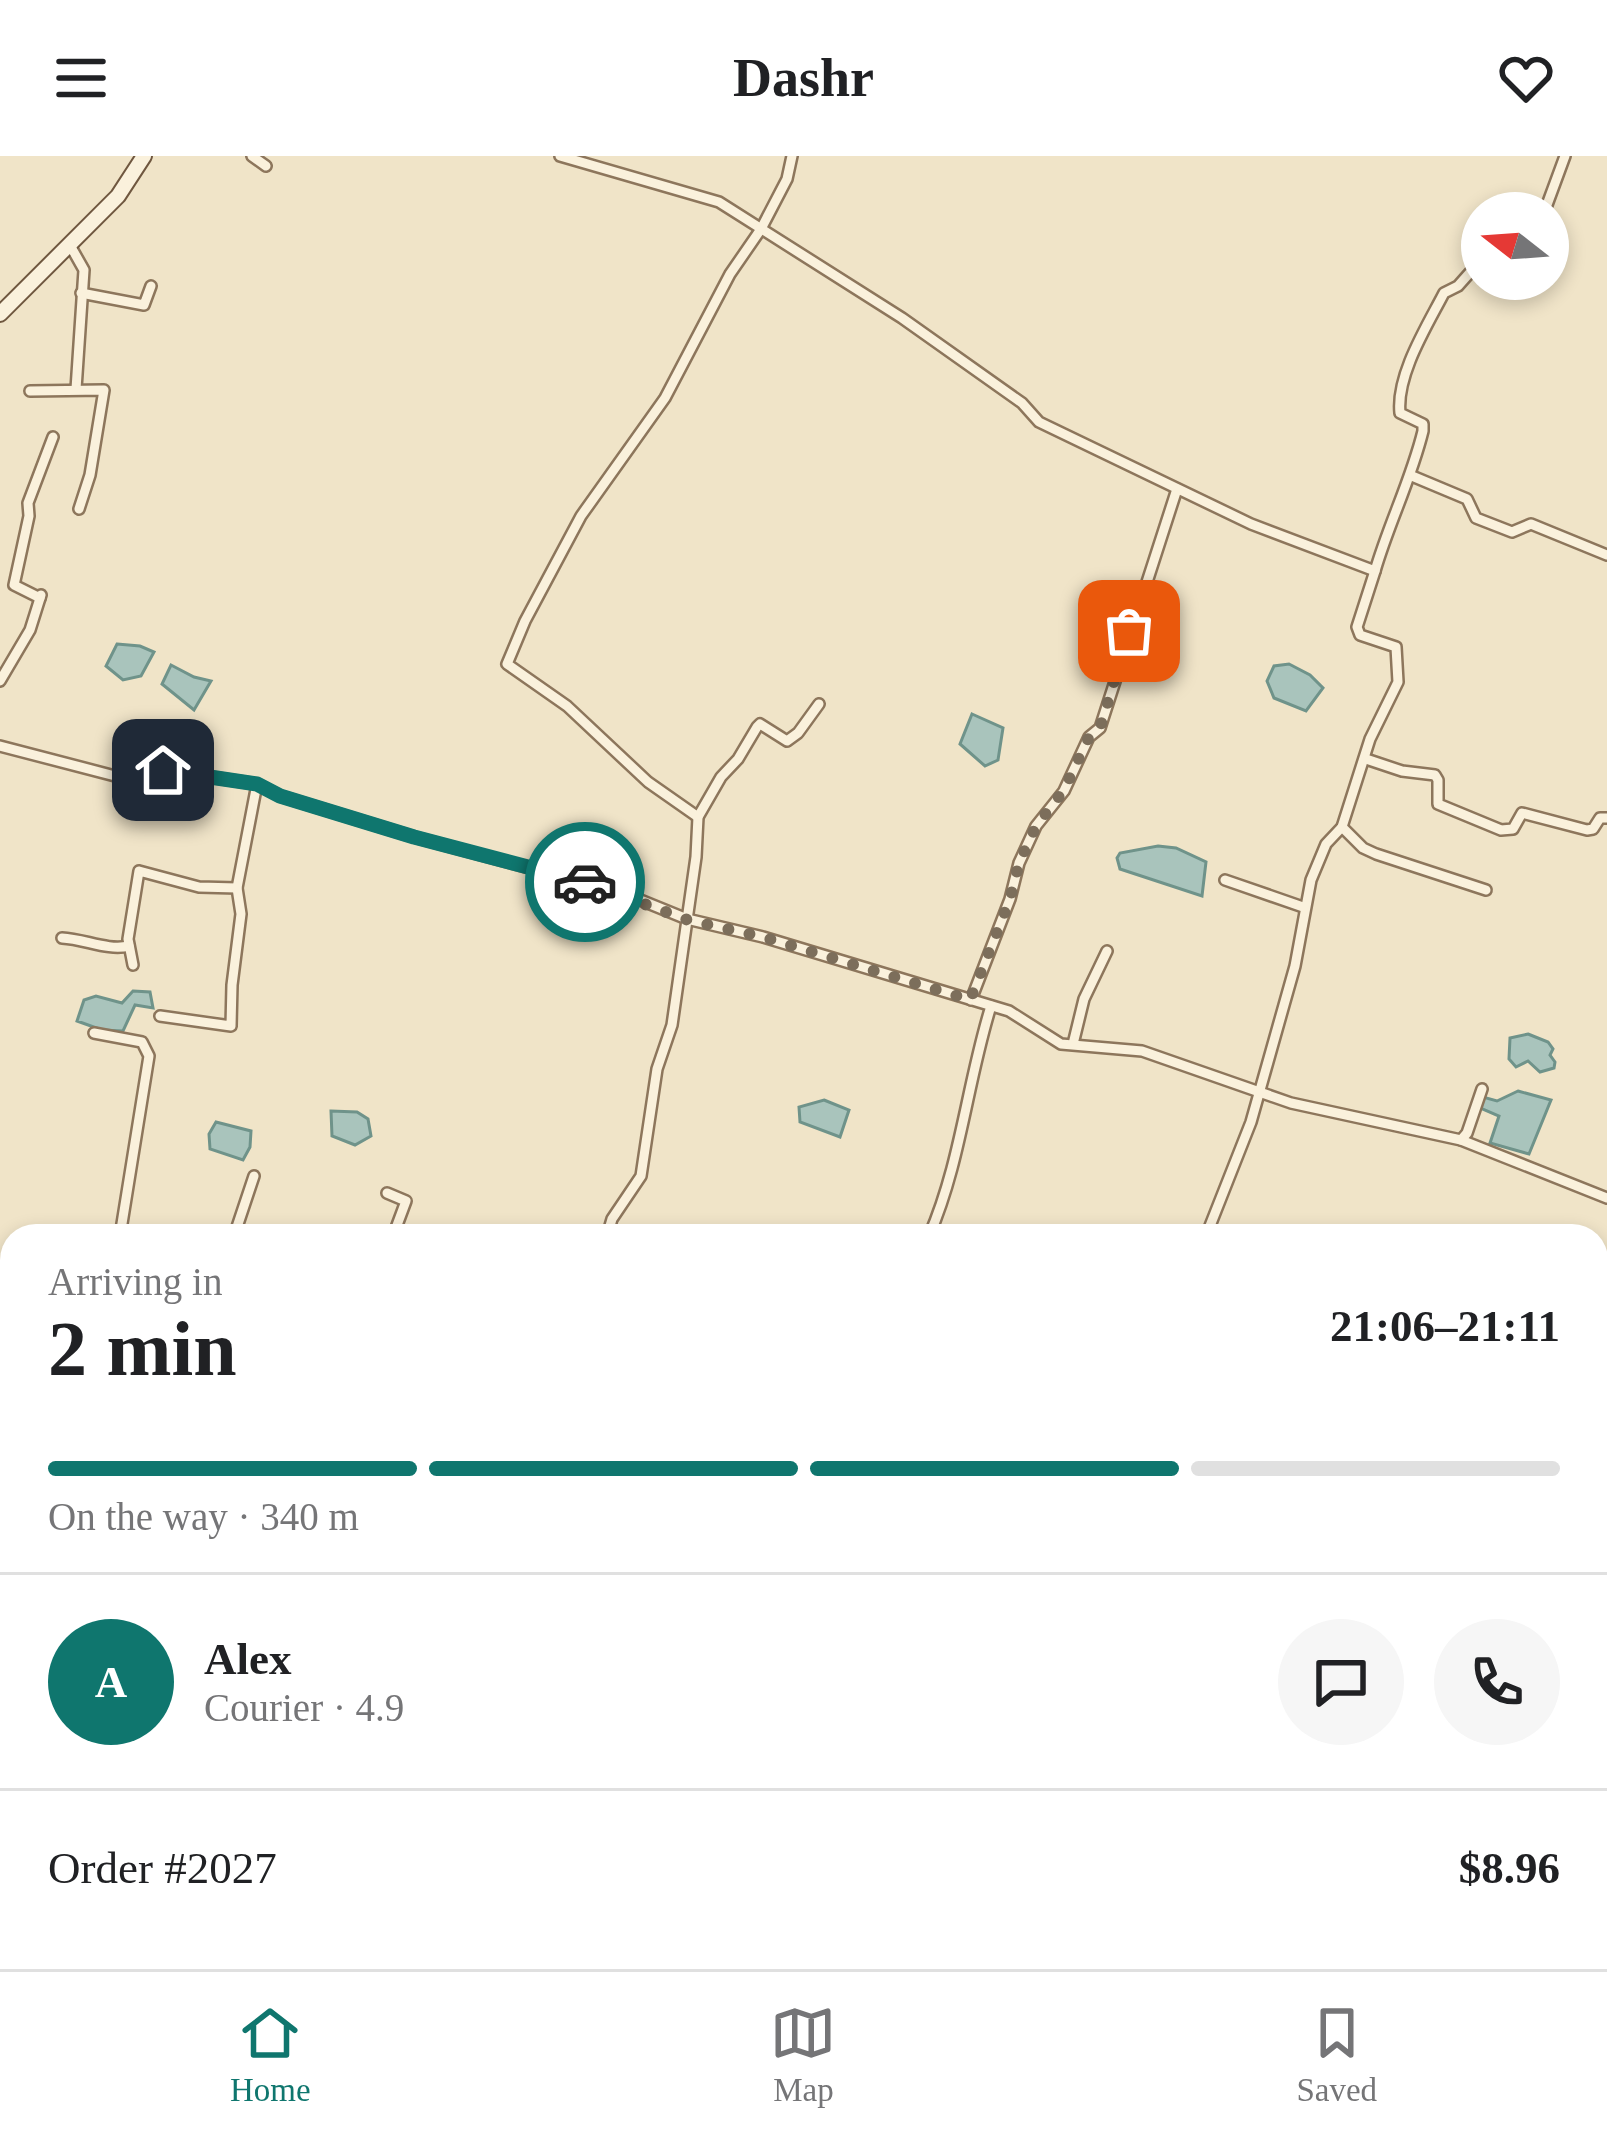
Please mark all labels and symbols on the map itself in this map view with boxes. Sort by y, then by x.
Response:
north arrow [1461,192,1569,300]
pin [1078,580,1180,682]
pin [112,719,214,821]
courier [525,822,645,942]

